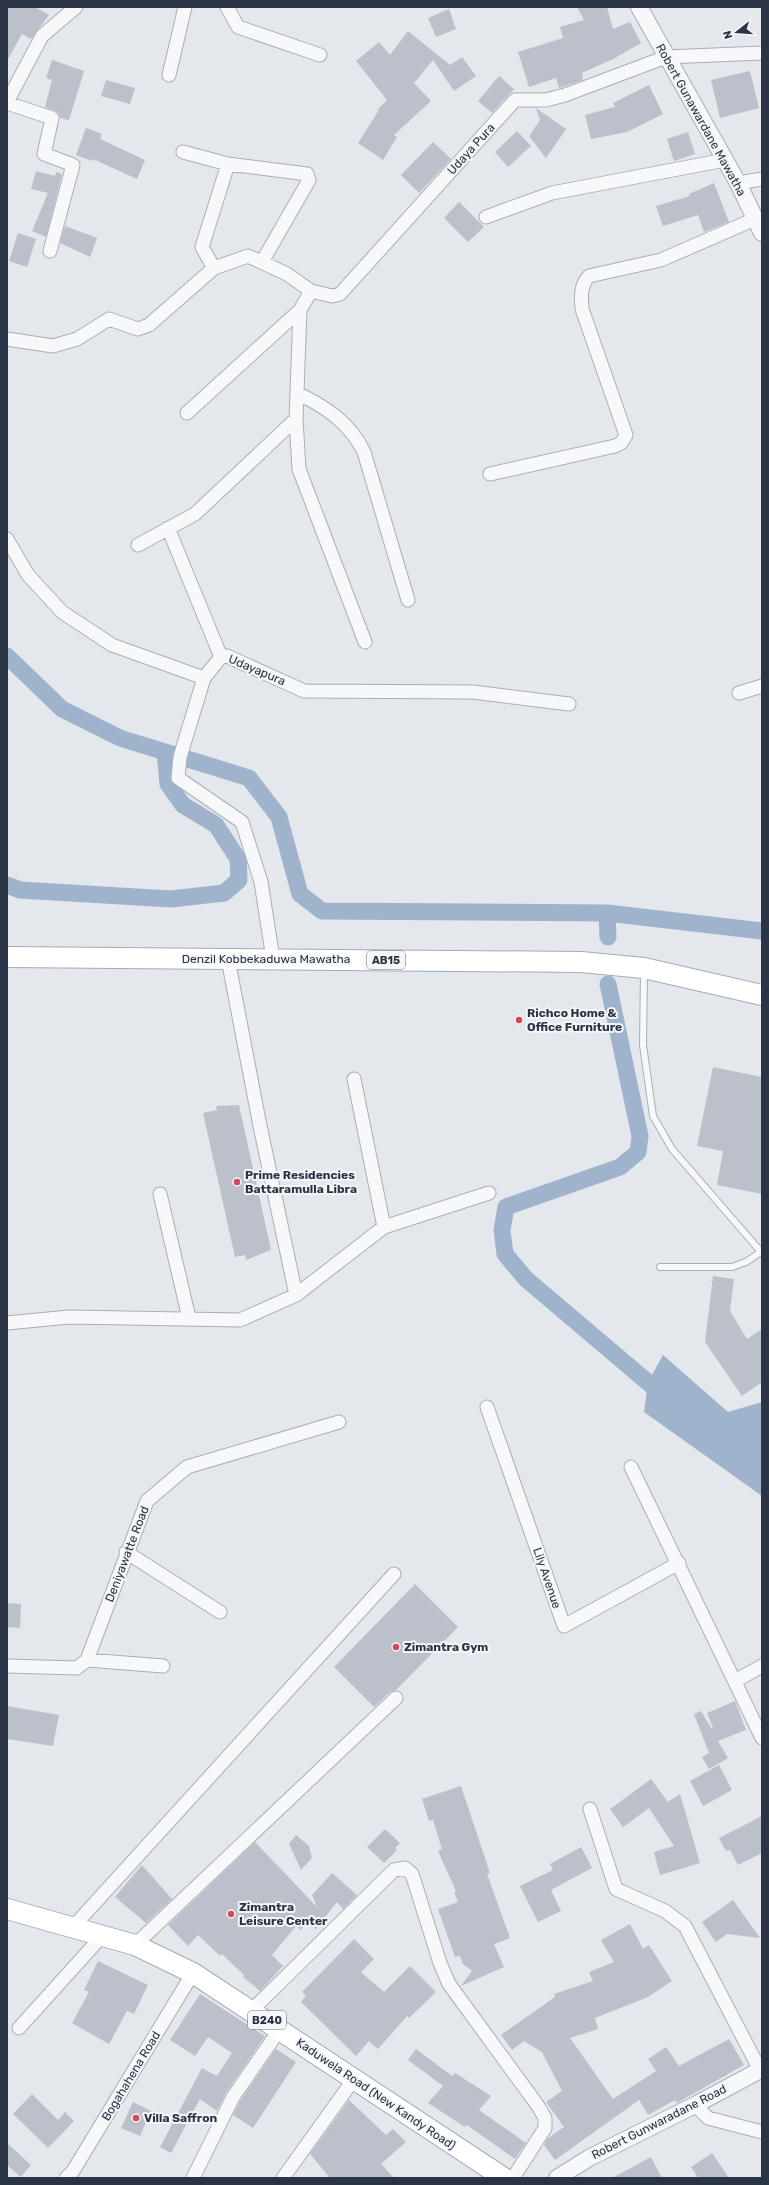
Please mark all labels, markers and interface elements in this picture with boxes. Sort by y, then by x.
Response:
north arrow [717,12,757,52]
text: N [721,29,735,40]
street label: Robert Gunawardane Mawatha [653,41,749,199]
street label: Udaya Pura [444,121,498,177]
street label: Udayapura [226,652,288,688]
road number: AB15 [367,951,405,969]
street label: Denzil Kobbekaduwa Mawatha [182,952,350,966]
place label: Richco Home & Office Furniture [527,1006,622,1034]
marker: Richco Home & Office Furniture [514,1015,524,1025]
place label: Prime Residencies Battaramulla Libra [245,1168,357,1196]
marker: Prime Residencies Battaramulla Libra [232,1177,242,1187]
street label: Deniyawatte Road [102,1504,152,1604]
street label: Lily Avenue [530,1546,564,1611]
place label: Zimantra Gym [404,1640,488,1654]
marker: Zimantra Gym [391,1642,401,1652]
place label: Zimantra Leisure Center [239,1900,328,1928]
marker: Zimantra Leisure Center [226,1909,236,1919]
road number: B240 [248,2011,286,2029]
street label: Bogahahena Road [99,2029,163,2123]
street label: Kaduwela Road (New Kandy Road) [294,2035,458,2153]
street label: Robert Gunwaradane Road [589,2082,729,2162]
place label: Villa Saffron [144,2111,218,2125]
marker: Villa Saffron [131,2113,141,2123]

